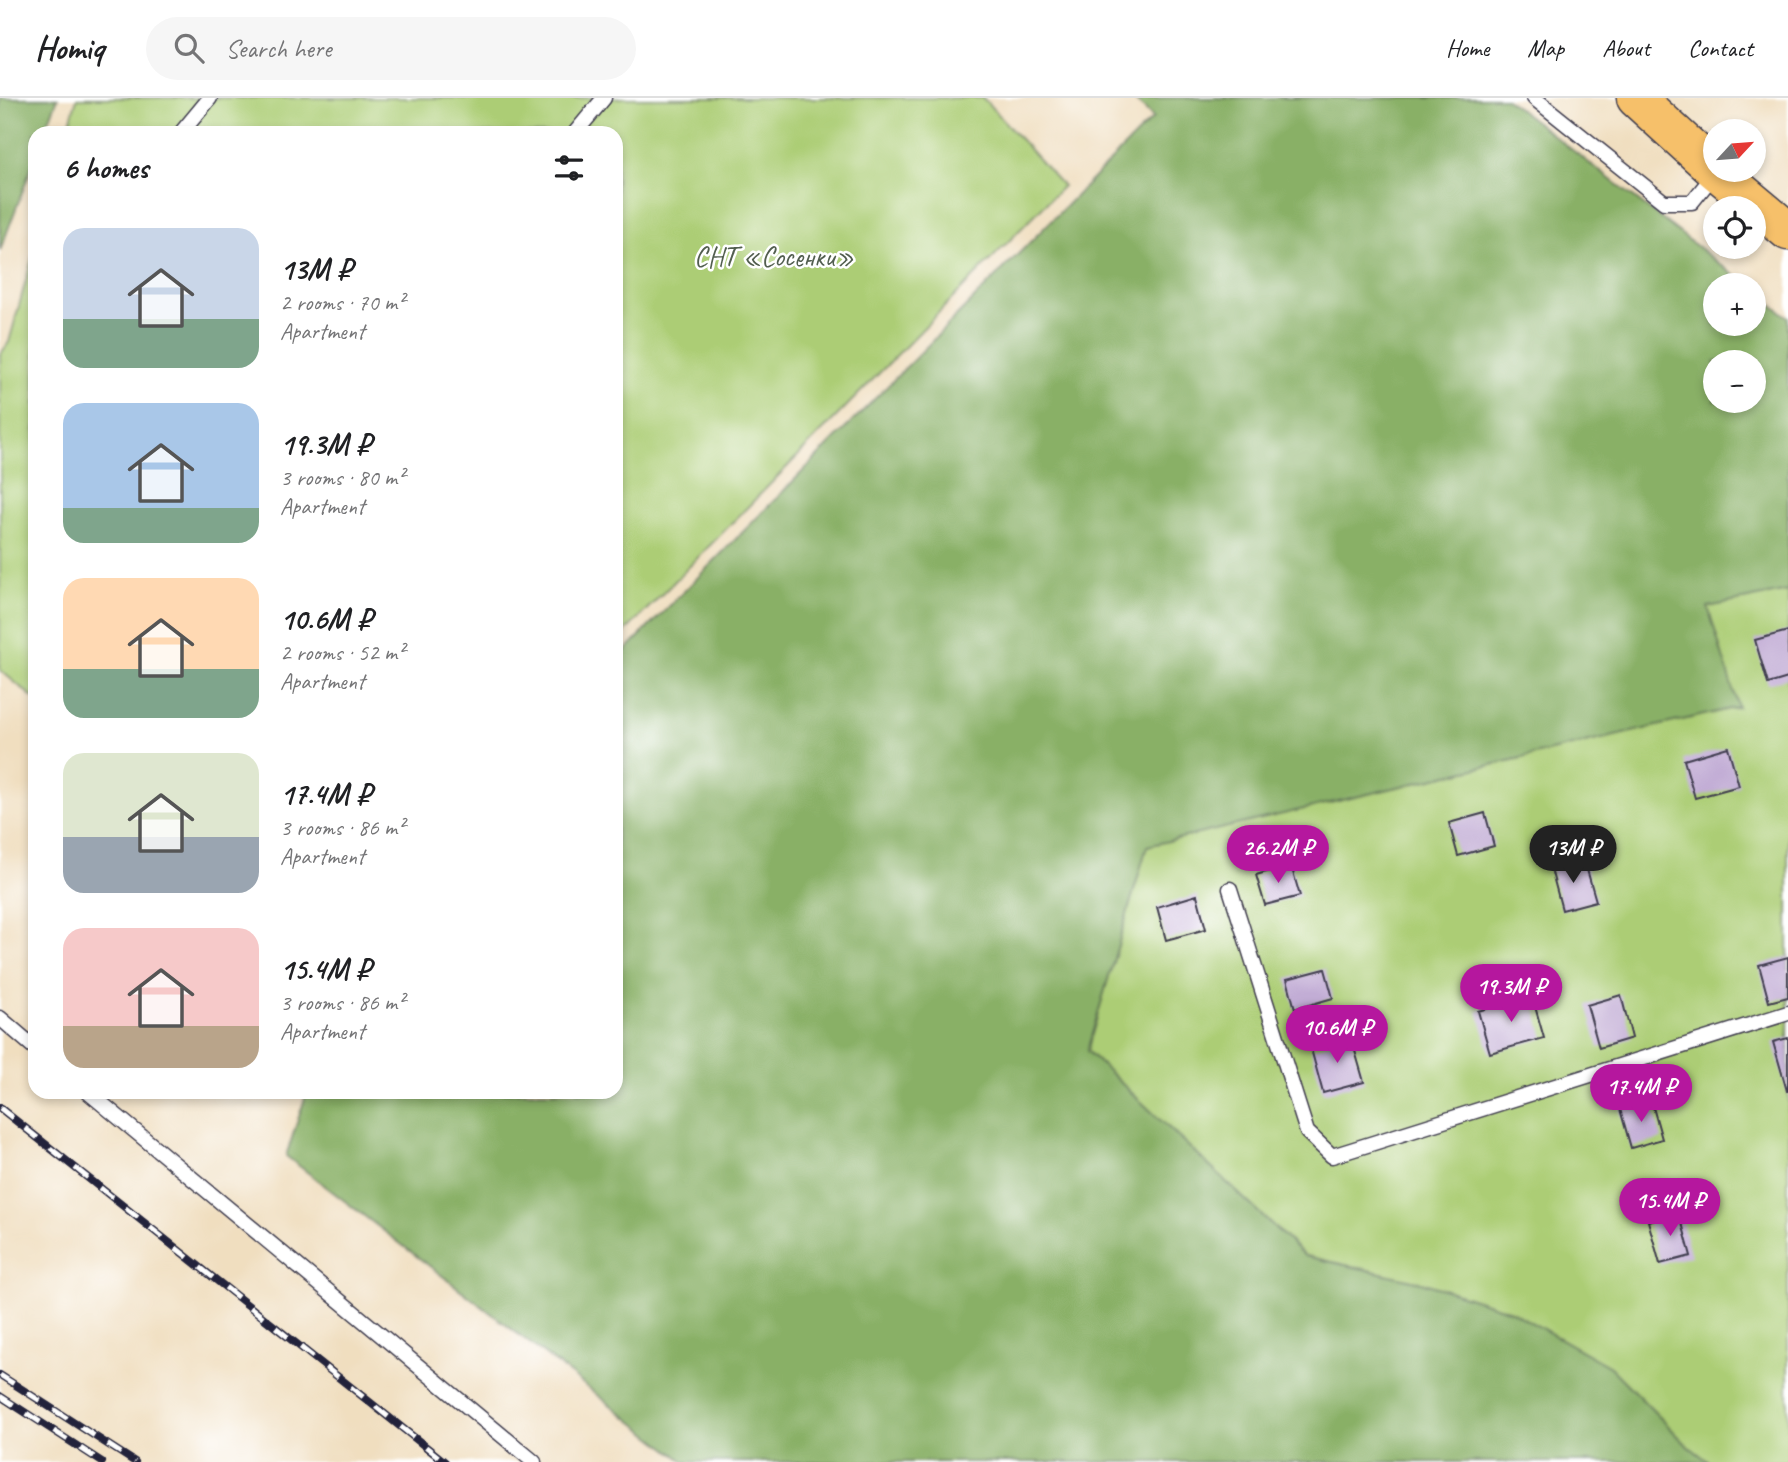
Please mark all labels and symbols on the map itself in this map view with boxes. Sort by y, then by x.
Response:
north arrow [1703,119,1766,182]
park label: СНТ «Сосенки» [694,239,854,274]
pin: 26.2M ₽ [1213,826,1343,885]
pin: 13M ₽ [1524,826,1622,885]
pin: 19.3M ₽ [1446,964,1576,1024]
pin: 10.6M ₽ [1272,1006,1402,1065]
pin: 17.4M ₽ [1576,1065,1706,1124]
pin: 15.4M ₽ [1605,1178,1735,1238]

